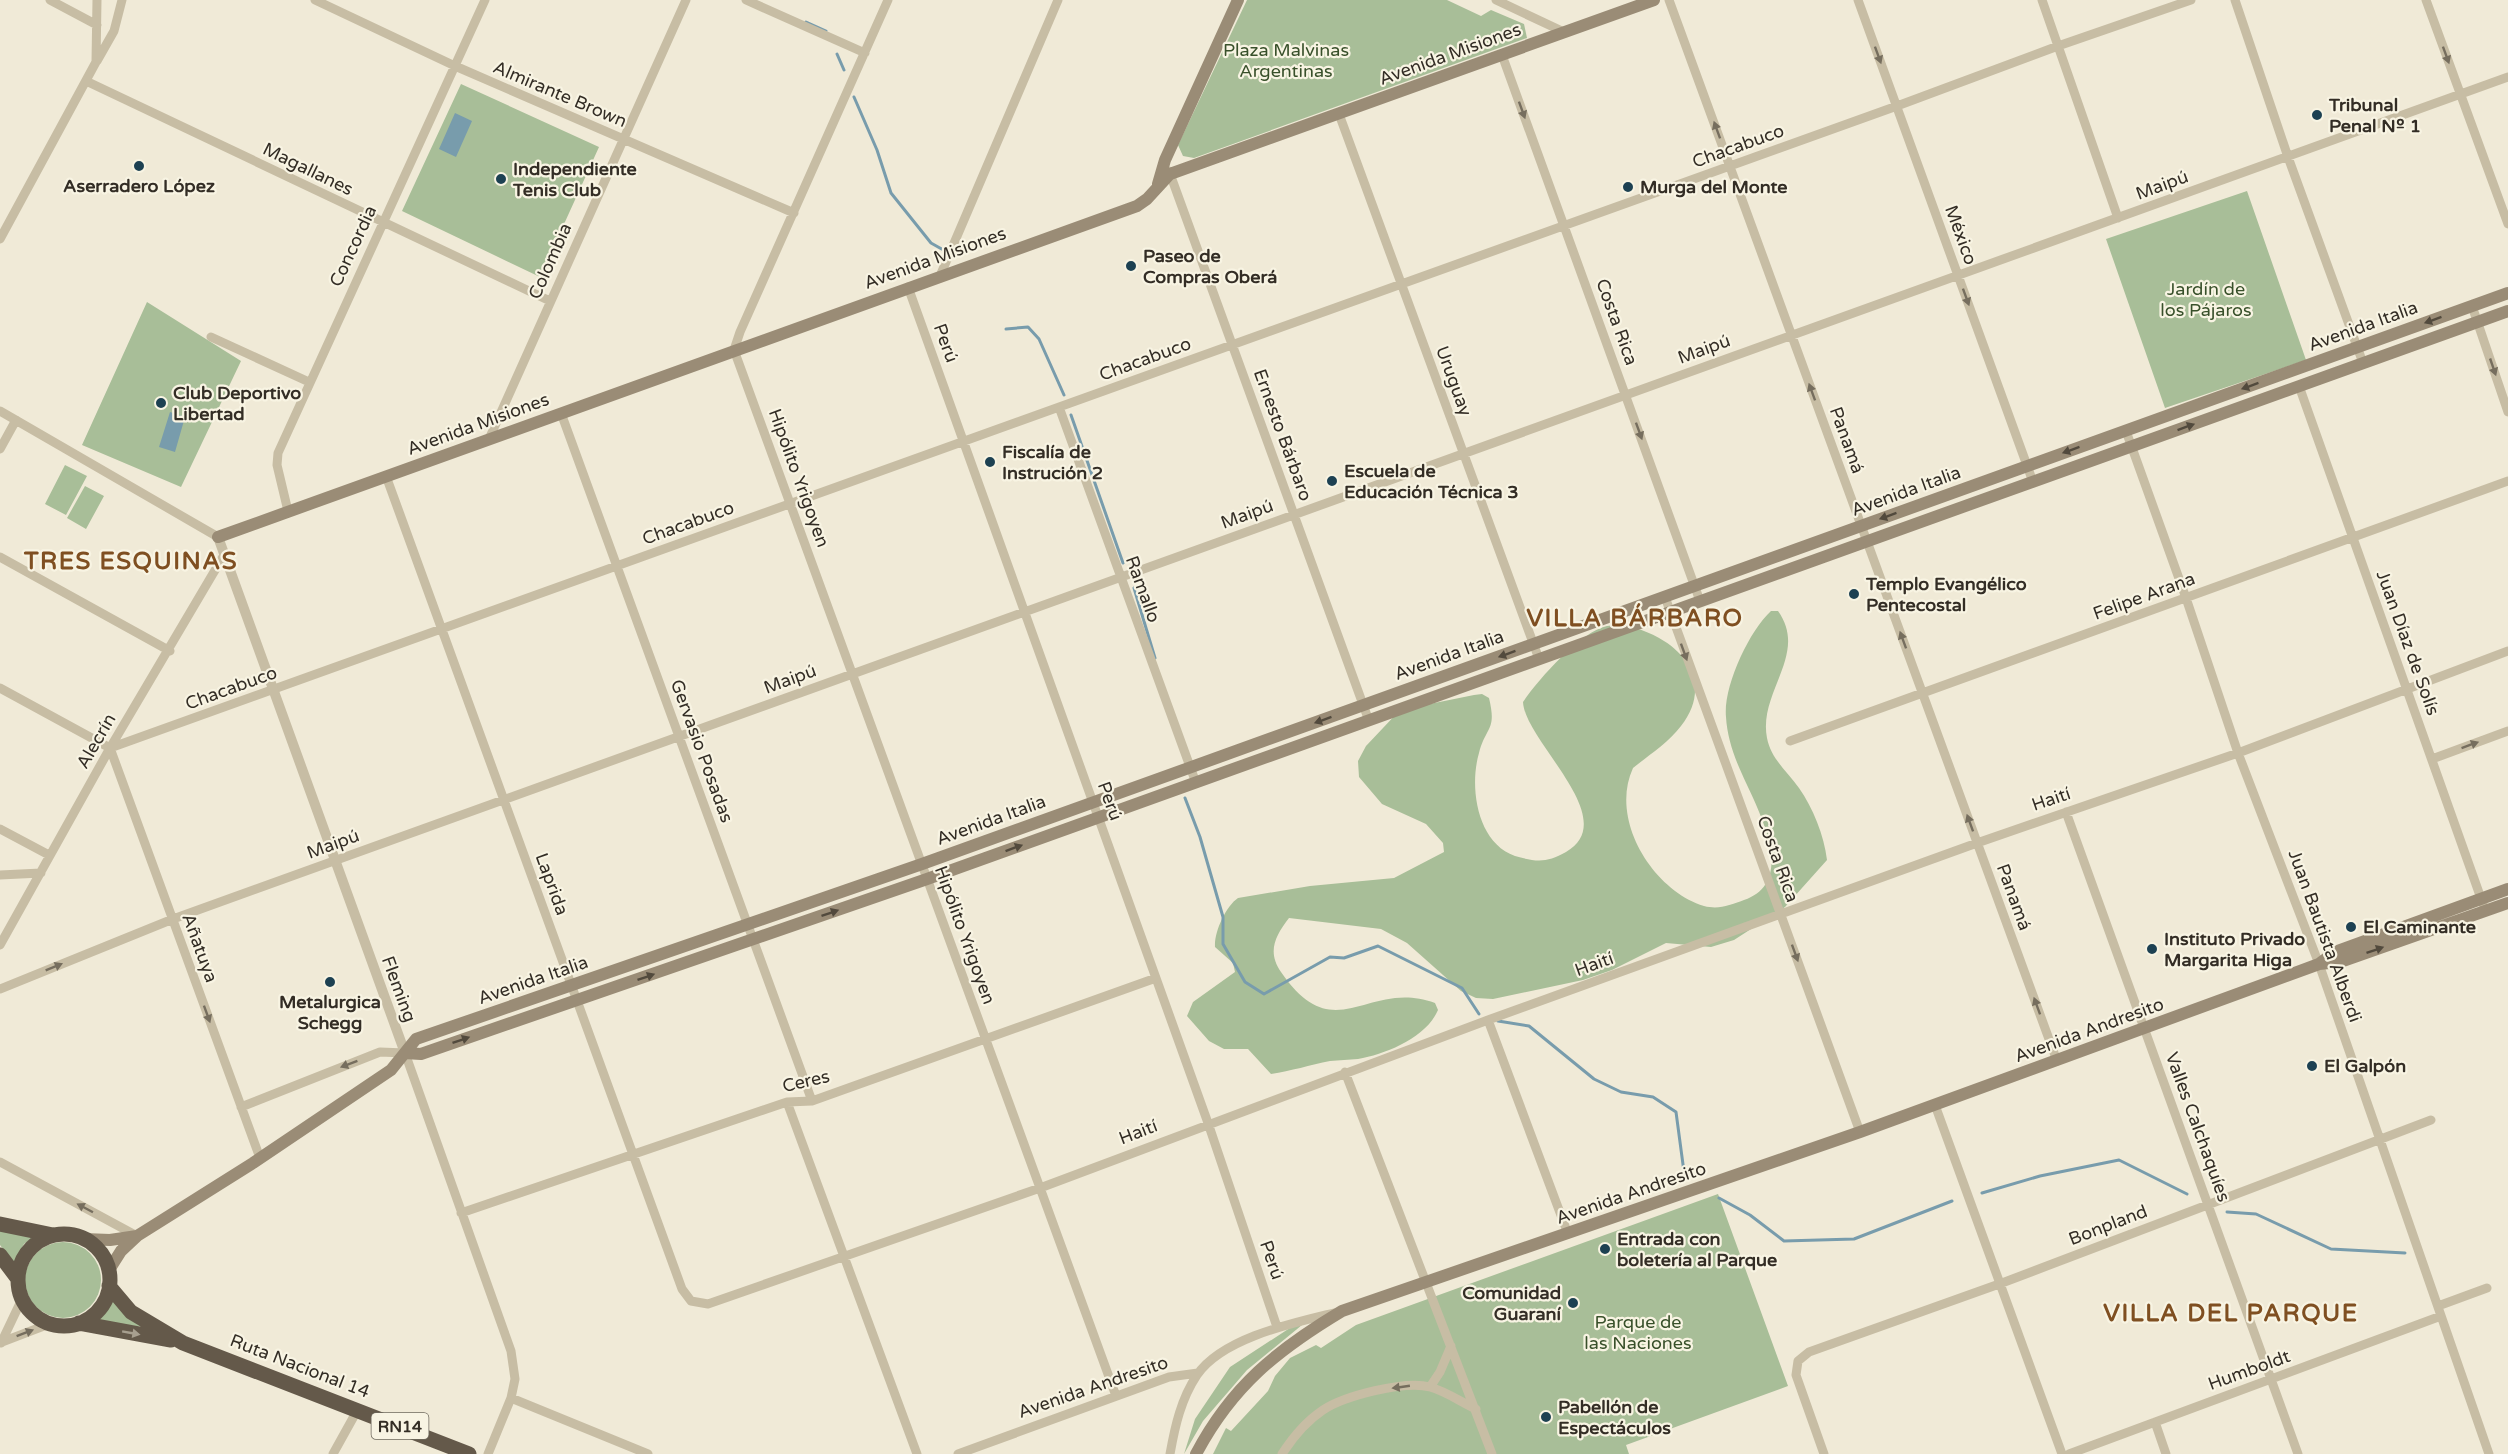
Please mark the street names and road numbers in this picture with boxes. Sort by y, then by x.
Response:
street label: Avenida Misiones [1376,18,1524,90]
street label: Almirante Brown [490,56,630,132]
street label: Chacabuco [1689,119,1787,173]
street label: Magallanes [259,138,357,200]
street label: Maipú [2133,165,2191,205]
street label: Concordia [325,202,381,290]
street label: México [1940,202,1982,268]
street label: Colombia [523,219,577,303]
street label: Avenida Misiones [861,222,1009,294]
street label: Costa Rica [1591,276,1643,368]
street label: Avenida Italia [2305,296,2421,356]
street label: Perú [929,320,963,366]
street label: Maipú [1675,329,1733,369]
street label: Chacabuco [1096,332,1194,386]
street label: Uruguay [1431,343,1477,419]
street label: Ernesto Bárbaro [1249,366,1317,504]
street label: Avenida Misiones [404,388,552,460]
street label: Panamá [1825,404,1869,476]
street label: Hipólito Yrigoyen [764,406,834,550]
street label: Avenida Italia [1848,461,1964,521]
street label: Maipú [1218,494,1276,534]
street label: Chacabuco [639,496,737,550]
street label: Ramallo [1121,553,1165,625]
street label: Felipe Arana [2090,567,2198,625]
street label: Juan Díaz de Solís [2372,568,2444,718]
street label: Avenida Italia [1391,625,1507,685]
street label: Maipú [761,659,819,699]
street label: Chacabuco [182,661,280,715]
street label: Gervasio Posadas [666,676,738,826]
street label: Alecrín [71,710,121,772]
street label: Perú [1093,778,1127,824]
street label: Haití [2029,782,2074,816]
street label: Avenida Italia [933,790,1049,850]
street label: Costa Rica [1752,813,1804,905]
street label: Maipú [304,824,362,864]
street label: Juan Bautista Alberdi [2284,847,2366,1025]
street label: Laprida [531,850,573,918]
street label: Panamá [1992,861,2036,933]
street label: Hipólito Yrigoyen [930,863,1000,1007]
street label: Añatuya [177,911,223,985]
street label: Haití [1572,947,1617,981]
street label: Avenida Italia [475,951,591,1009]
street label: Fleming [377,953,421,1025]
street label: Avenida Andresito [2011,993,2167,1067]
street label: Valles Calchaquíes [2161,1049,2235,1205]
street label: Ceres [780,1065,832,1097]
street label: Haití [1116,1114,1161,1149]
street label: Avenida Andresito [1553,1157,1709,1229]
street label: Bonpland [2066,1200,2150,1250]
street label: Perú [1255,1238,1289,1282]
street label: Ruta Nacional 14 [227,1329,373,1403]
street label: Humboldt [2205,1345,2293,1395]
street label: Avenida Andresito [1015,1351,1171,1423]
road number: RN14 [372,1413,428,1439]

